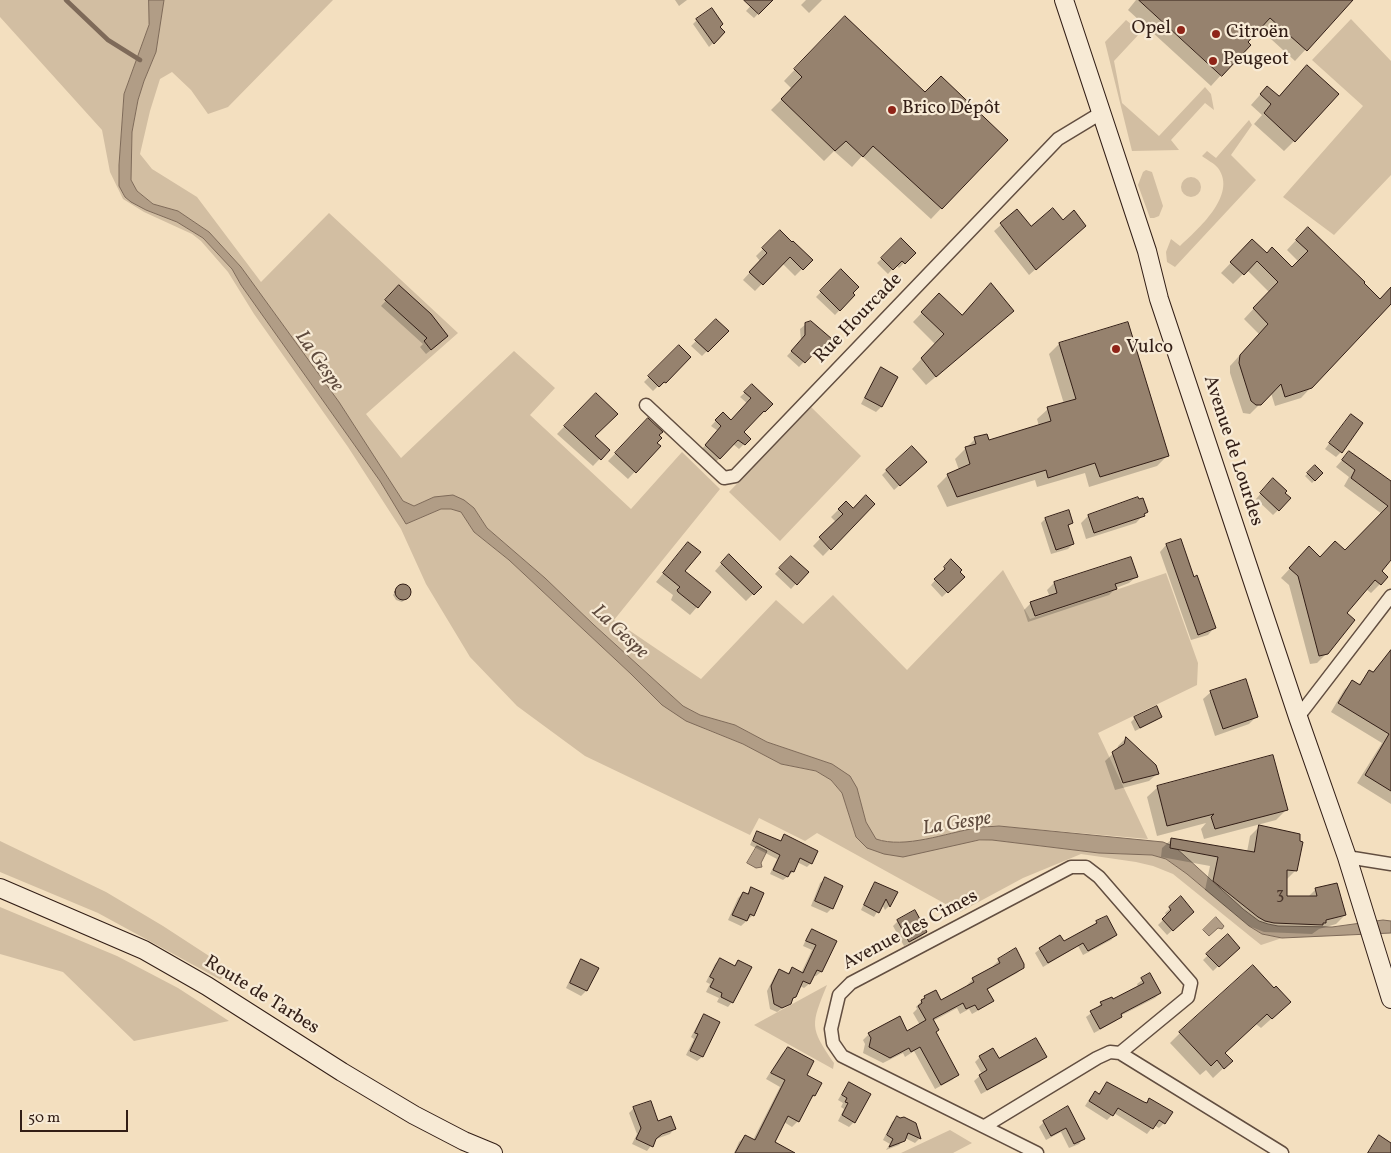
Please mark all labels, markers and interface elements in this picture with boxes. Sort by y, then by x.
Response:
place label: Opel [1132,19,1171,41]
place label: Citroën [1226,23,1289,45]
marker: Opel [1175,24,1187,36]
marker: Citroën [1210,28,1222,40]
place label: Peugeot [1223,50,1289,72]
marker: Peugeot [1207,55,1219,67]
place label: Brico Dépôt [902,99,1000,121]
marker: Brico Dépôt [886,104,898,116]
street label: Rue Hourcade [810,269,908,369]
water label: La Gespe [288,327,348,397]
place label: Vulco [1126,338,1173,360]
marker: Vulco [1110,343,1122,355]
street label: Avenue de Lourdes [1197,373,1267,529]
water label: La Gespe [586,601,652,665]
water label: La Gespe [921,808,993,842]
street label: Avenue des Cimes [840,886,982,976]
house number: 3 [1276,886,1284,906]
street label: Route de Tarbes [199,952,323,1040]
scale bar [22,1100,130,1132]
text: 50 m [28,1108,60,1129]

